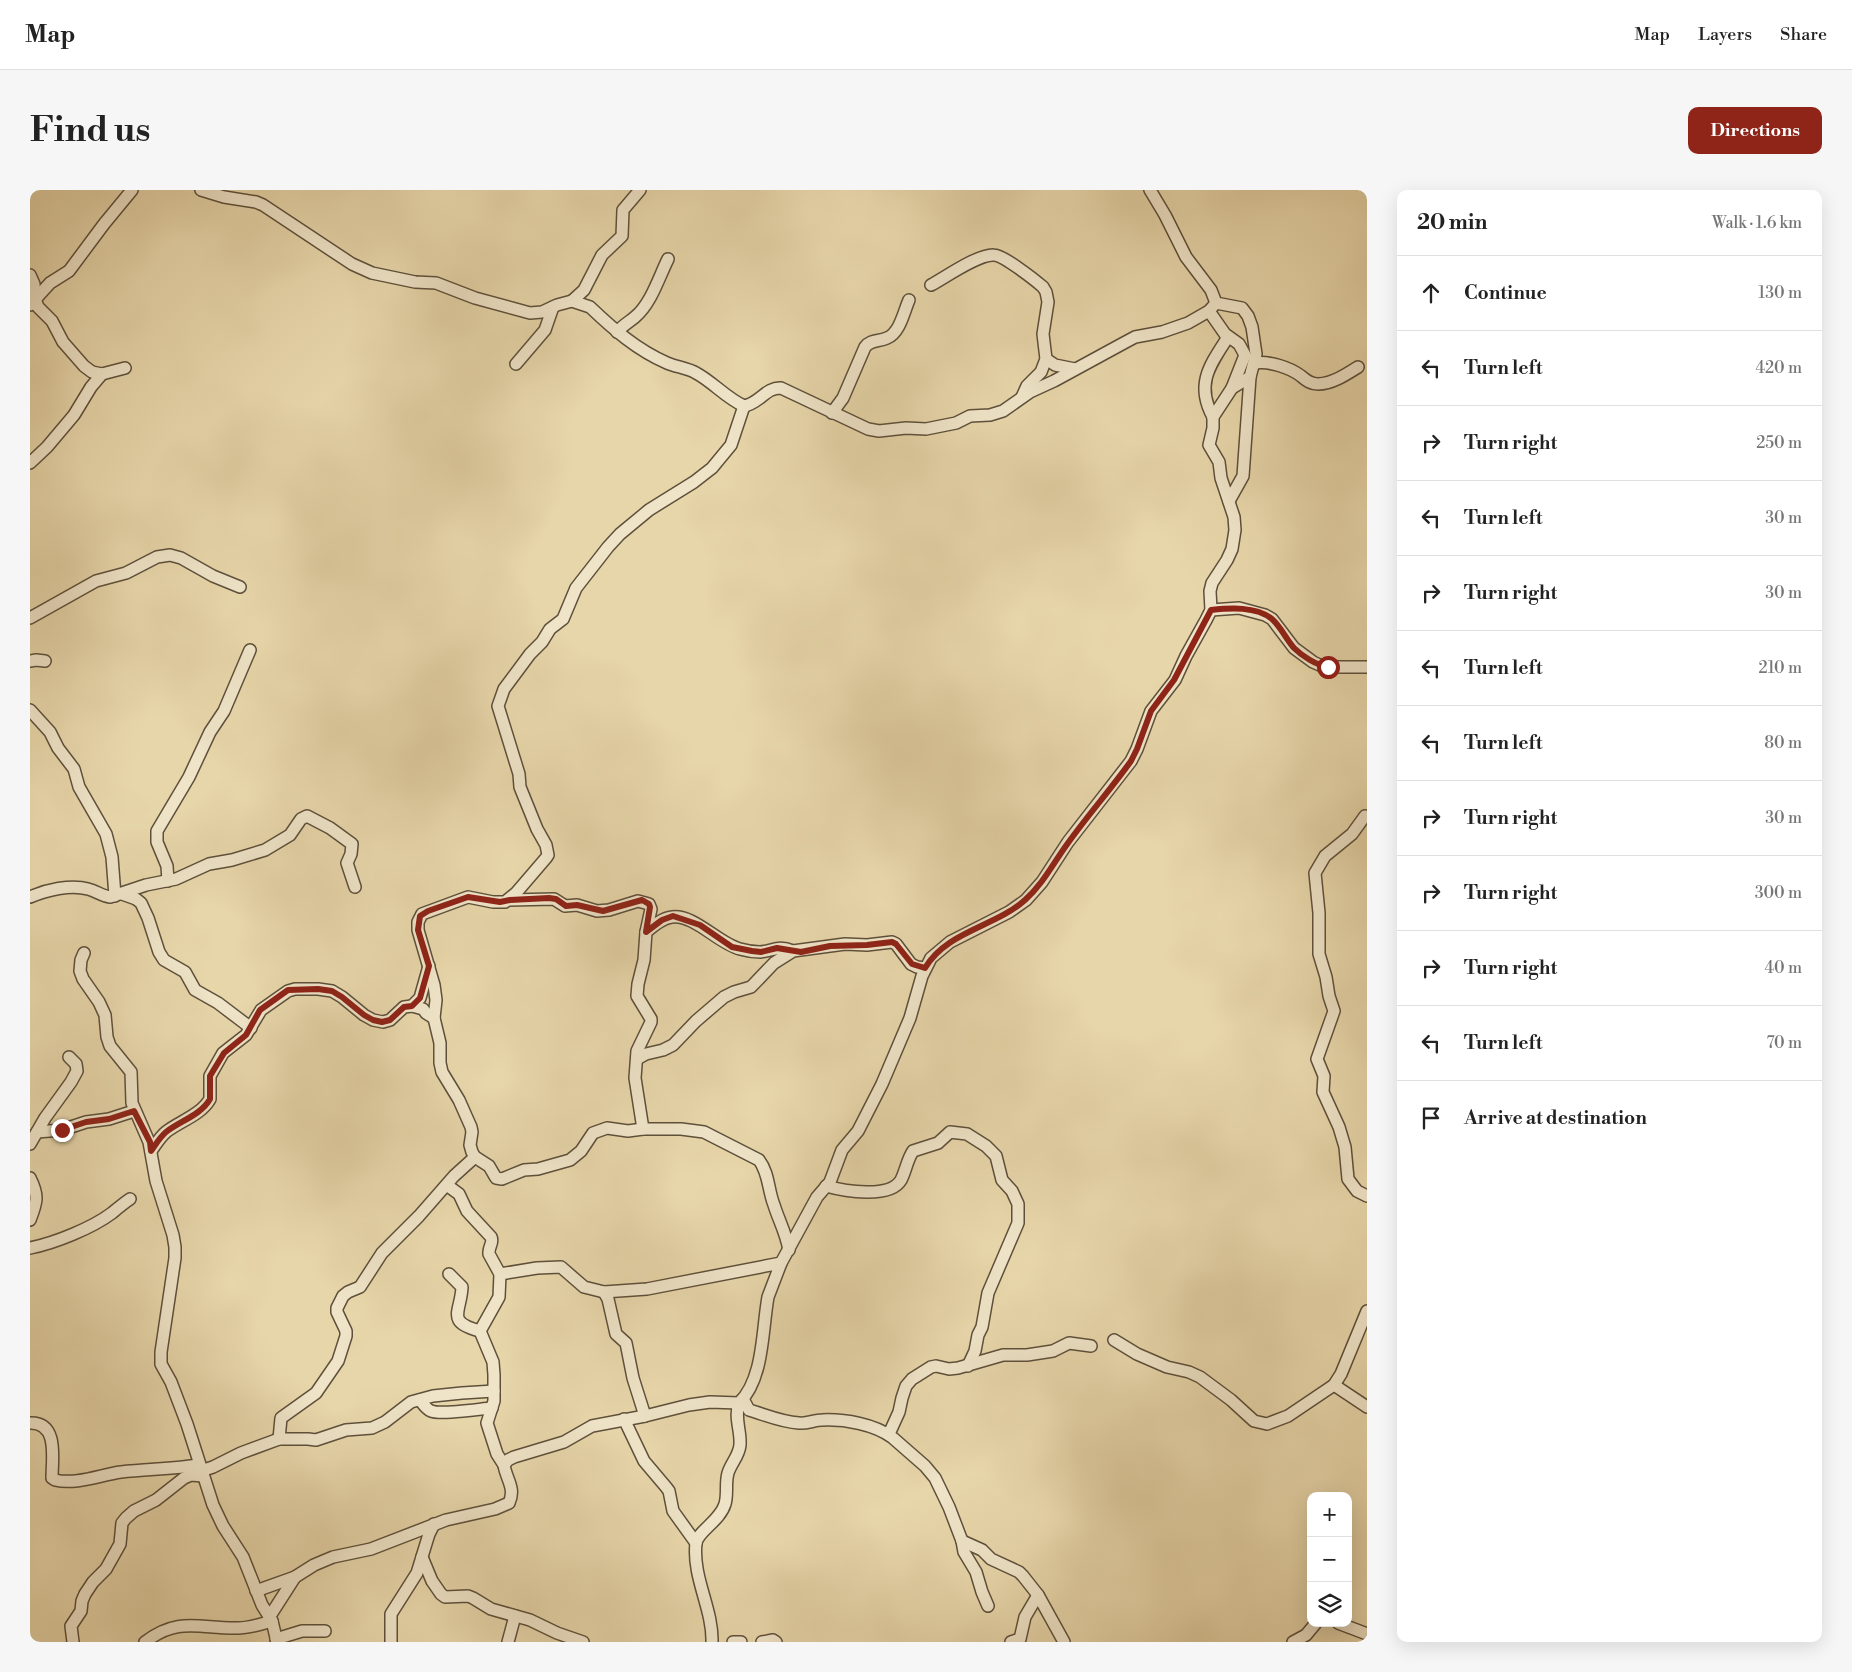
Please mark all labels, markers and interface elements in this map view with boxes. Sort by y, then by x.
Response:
text: Map [25,20,75,50]
text: Map [1635,23,1670,46]
text: Layers [1698,23,1752,46]
text: Share [1780,23,1827,46]
button: Directions [1688,107,1822,154]
text: Find us [30,109,150,152]
text: 20 min [1417,210,1487,236]
text: Walk · 1.6 km [1712,213,1802,233]
icon: ahead [1417,279,1445,307]
text: Continue [1464,281,1547,305]
text: 130 m [1758,283,1802,303]
icon: left [1417,354,1445,382]
text: Turn left [1464,356,1543,380]
text: 420 m [1755,358,1802,378]
icon: right [1417,429,1445,457]
text: Turn right [1464,431,1557,455]
text: 250 m [1756,433,1802,453]
icon: left [1417,504,1445,532]
text: Turn left [1464,506,1543,530]
text: 30 m [1765,508,1802,528]
icon: right [1417,579,1445,607]
text: Turn right [1464,581,1557,605]
text: 30 m [1765,583,1802,603]
icon: left [1417,654,1445,682]
route start [1317,656,1340,679]
text: Turn left [1464,656,1543,680]
text: 210 m [1758,658,1802,678]
icon: left [1417,729,1445,757]
text: Turn left [1464,731,1543,755]
text: 80 m [1764,733,1802,753]
icon: right [1417,804,1445,832]
text: Turn right [1464,806,1557,830]
text: 30 m [1765,808,1802,828]
icon: right [1417,879,1445,907]
text: Turn right [1464,881,1557,905]
text: 300 m [1755,883,1802,903]
icon: right [1417,954,1445,982]
text: Turn right [1464,956,1557,980]
text: 40 m [1765,958,1802,978]
icon: left [1417,1029,1445,1057]
text: Turn left [1464,1031,1543,1055]
text: 70 m [1766,1033,1802,1053]
icon: arrive [1417,1104,1445,1132]
text: Arrive at destination [1464,1106,1647,1130]
route end [51,1119,74,1142]
map controls [1307,1492,1352,1627]
button: + [1307,1492,1352,1537]
button: − [1307,1537,1352,1582]
button: layers [1307,1582,1352,1627]

